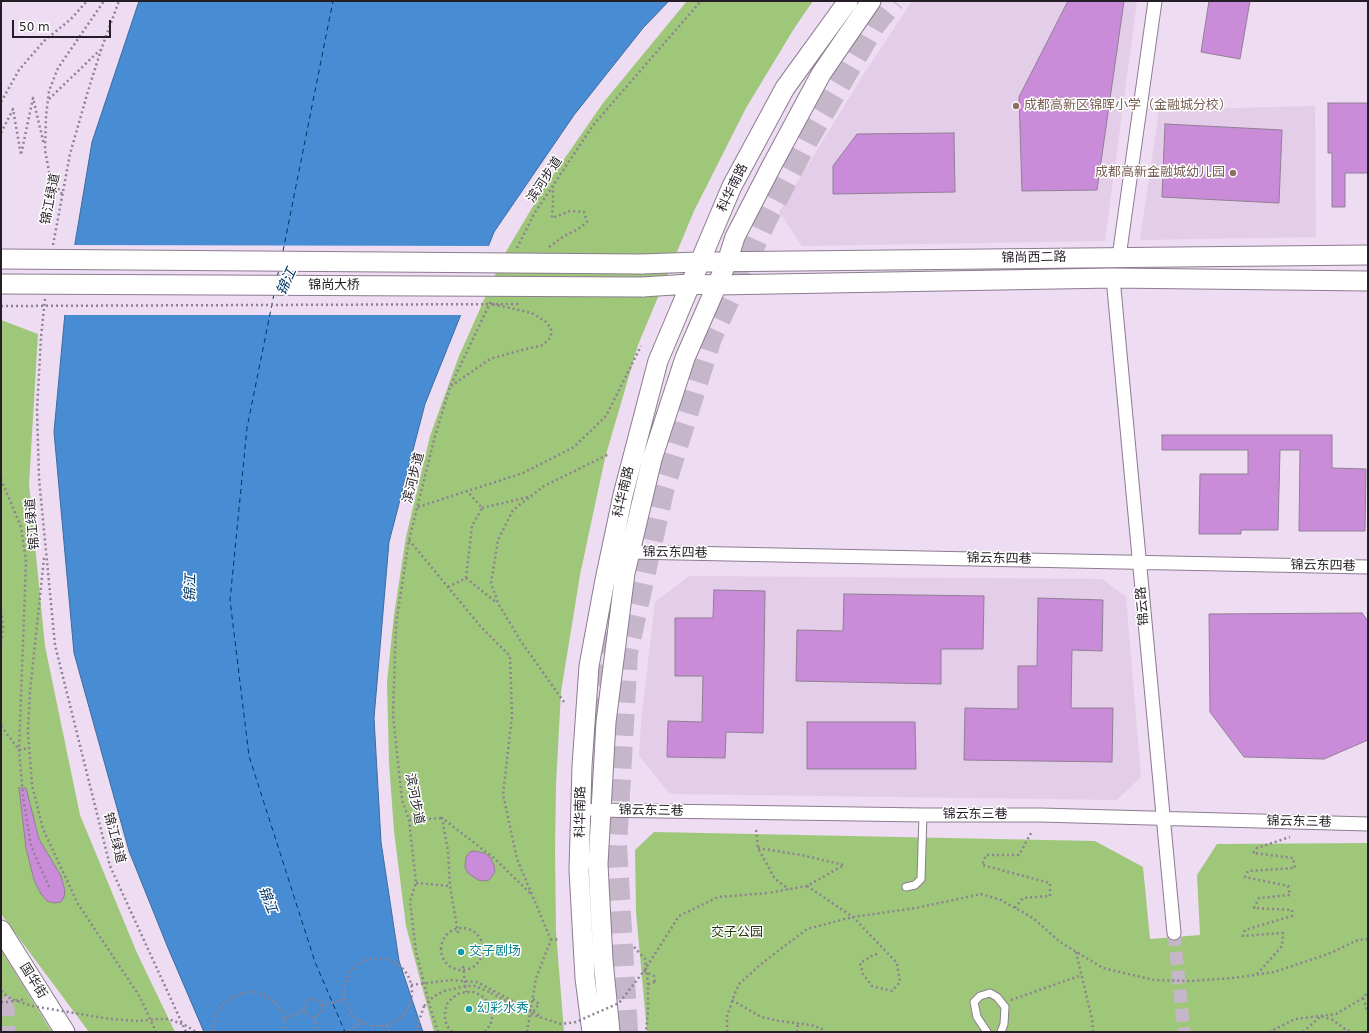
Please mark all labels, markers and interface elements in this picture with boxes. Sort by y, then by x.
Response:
scale bar [14,12,113,38]
text: 50 m [19,20,50,34]
place label: 成都高新区锦晖小学（金融城分校） [1024,98,1232,114]
marker: 成都高新区锦晖小学（金融城分校） [1011,101,1021,111]
street label: 滨河步道 [524,154,566,206]
street label: 科华南路 [715,161,751,215]
place label: 成都高新金融城幼儿园 [1095,165,1225,181]
marker: 成都高新金融城幼儿园 [1228,168,1238,178]
street label: 锦江绿道 [38,172,64,226]
street label: 锦尚西二路 [1001,250,1067,266]
water label: 锦江 [273,266,301,298]
street label: 锦尚大桥 [308,278,360,294]
street label: 滨河步道 [400,451,428,505]
street label: 科华南路 [611,465,637,519]
street label: 锦江绿道 [23,497,43,551]
street label: 锦云东四巷 [642,545,708,561]
street label: 锦云东四巷 [966,551,1032,567]
street label: 锦云东四巷 [1290,558,1356,574]
water label: 锦江 [182,574,200,602]
street label: 锦云路 [1134,586,1152,626]
street label: 滨河步道 [401,772,427,826]
street label: 科华南路 [573,786,589,838]
street label: 锦云东三巷 [618,803,684,819]
street label: 锦云东三巷 [943,807,1007,823]
street label: 锦江绿道 [100,811,128,865]
street label: 锦云东三巷 [1266,814,1332,830]
water label: 锦江 [254,884,280,916]
park label: 交子公园 [711,925,763,941]
place label: 交子剧场 [469,944,521,960]
marker: 交子剧场 [456,947,466,957]
street label: 国华街 [16,960,50,1002]
place label: 幻彩水秀 [477,1001,529,1017]
marker: 幻彩水秀 [464,1004,474,1014]

